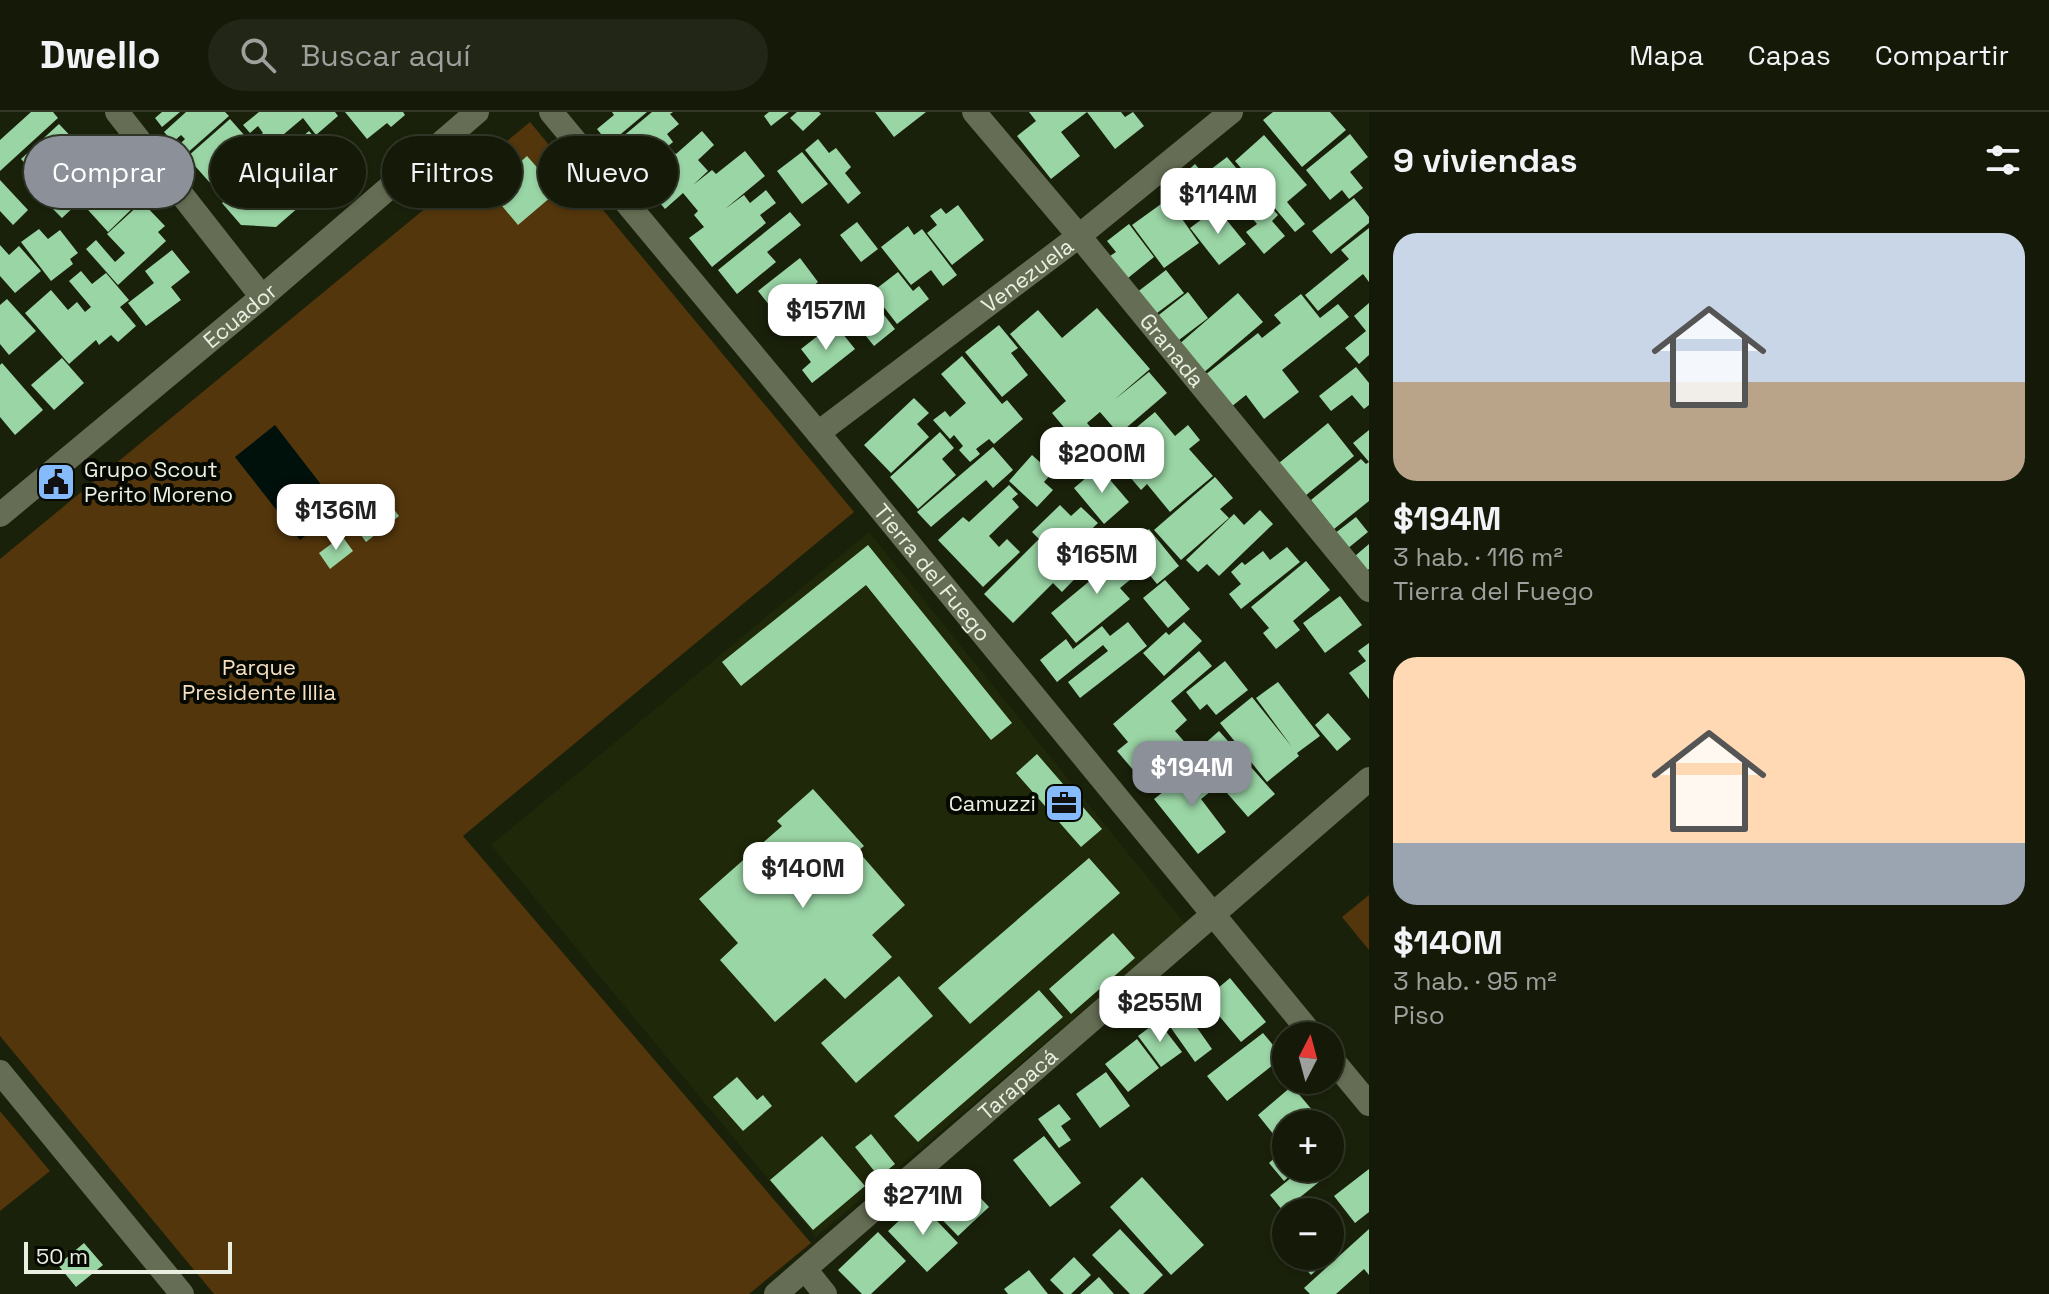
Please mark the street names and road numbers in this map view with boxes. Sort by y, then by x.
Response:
street label: Venezuela [976,231,1079,319]
street label: Ecuador [197,277,282,354]
street label: Granada [1134,307,1211,393]
street label: Tierra del Fuego [868,498,997,647]
street label: Tarapacá [972,1042,1064,1126]

